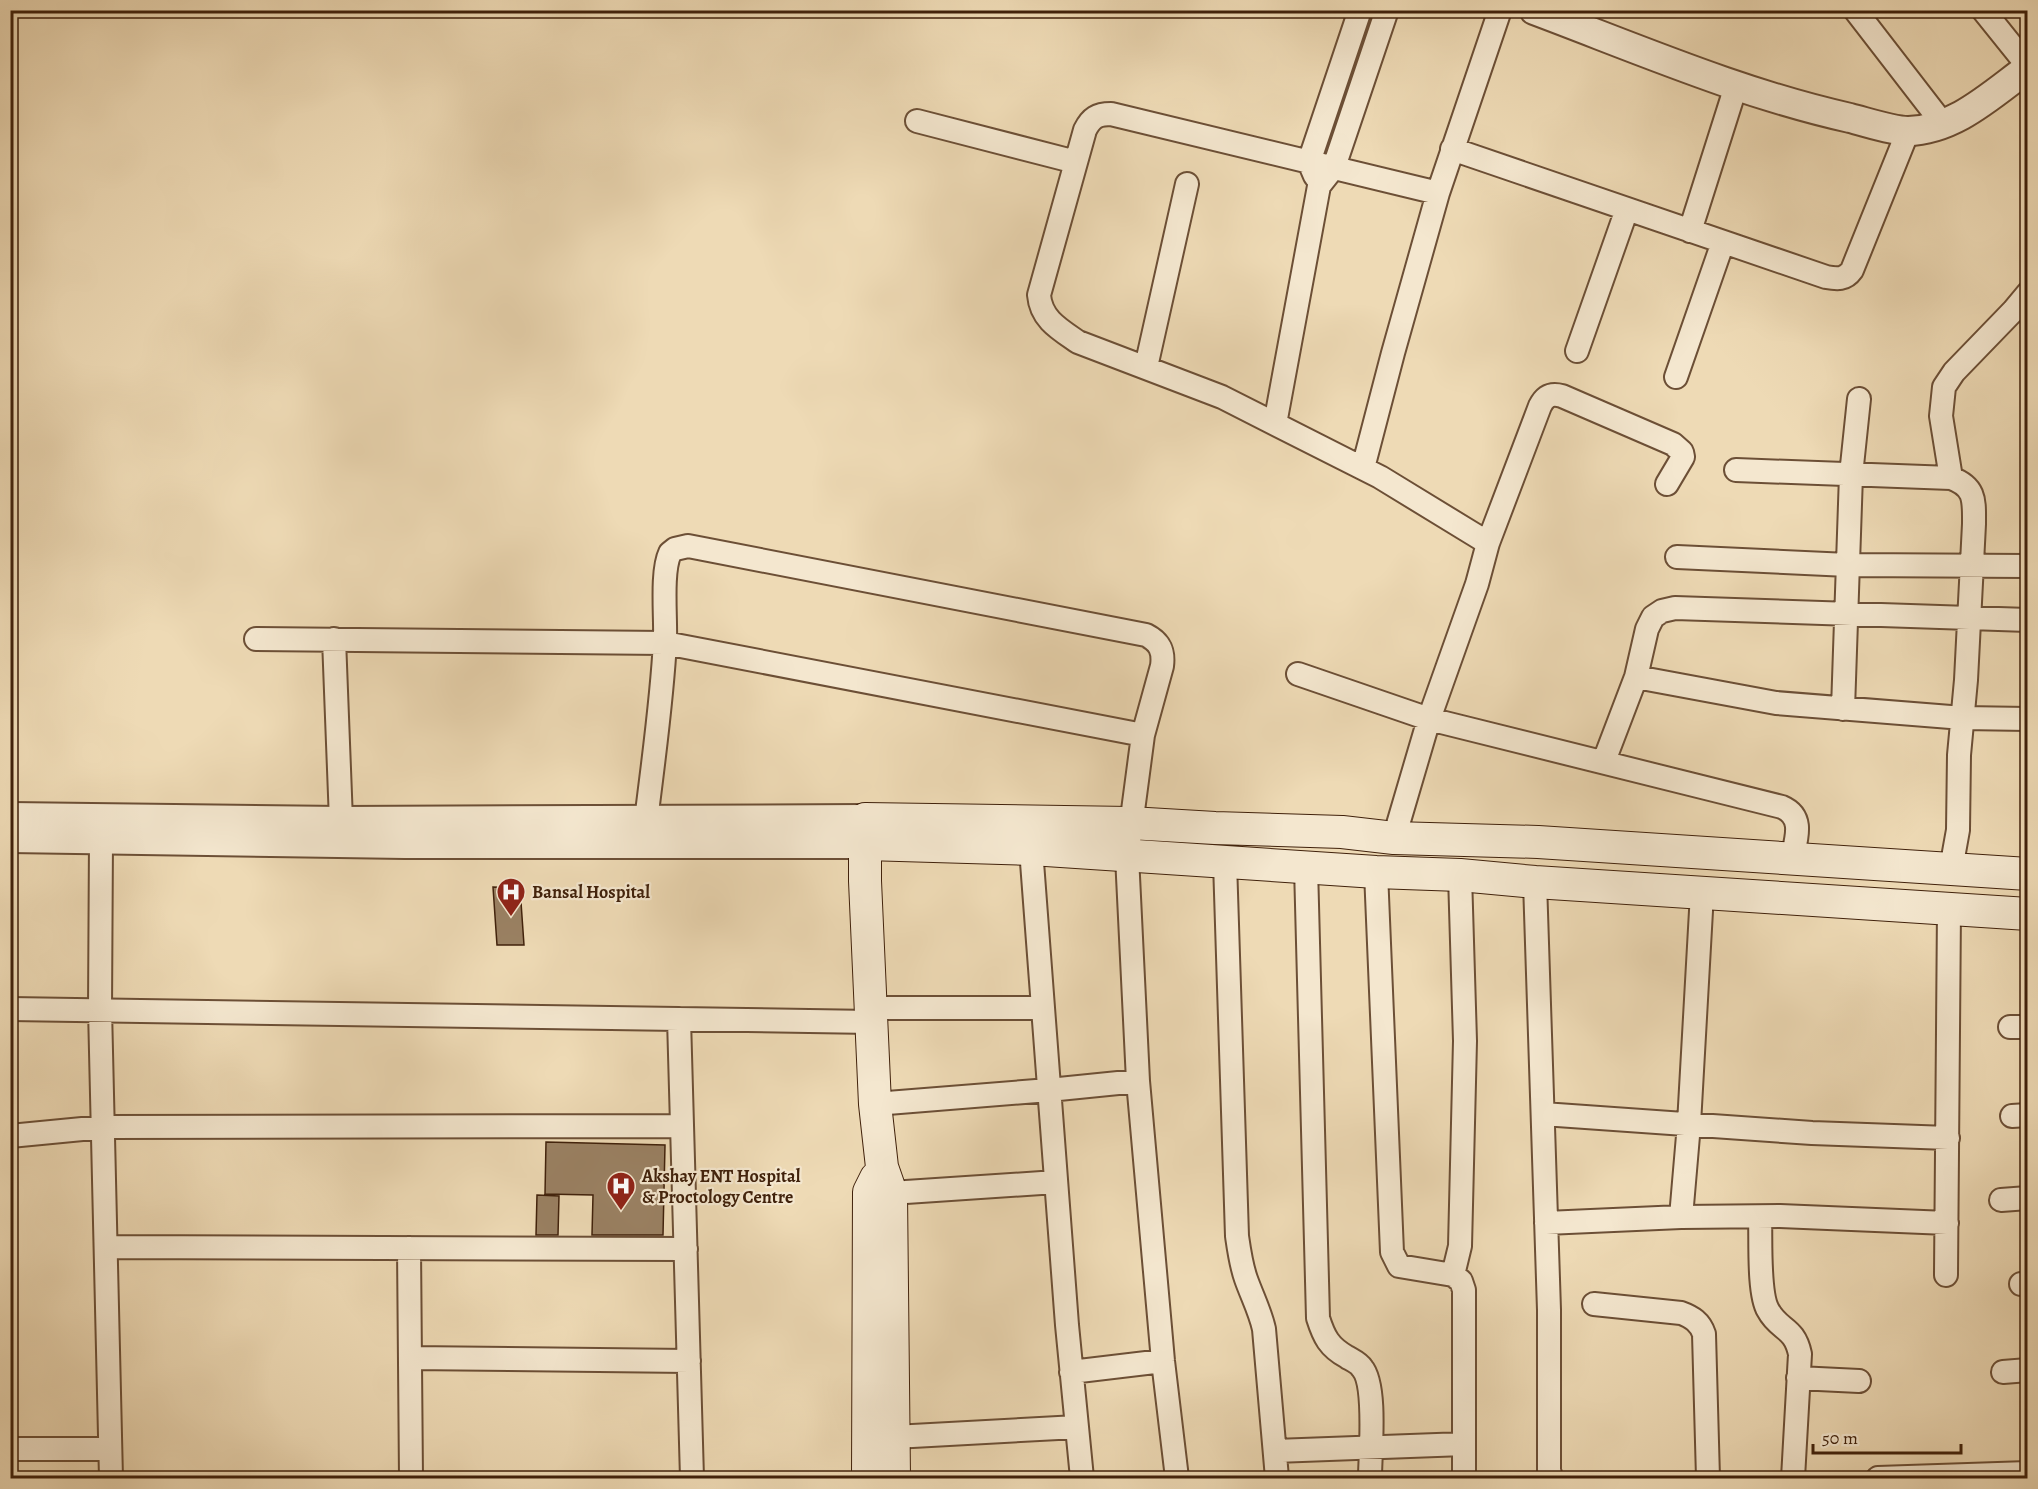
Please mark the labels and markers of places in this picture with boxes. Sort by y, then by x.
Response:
hospital icon: Bansal Hospital [495,876,527,918]
place label: Bansal Hospital [532,880,650,904]
place label: Akshay ENT Hospital & Proctology Centre [641,1164,801,1209]
hospital icon: Akshay ENT Hospital & Proctology Centre [605,1170,637,1212]

